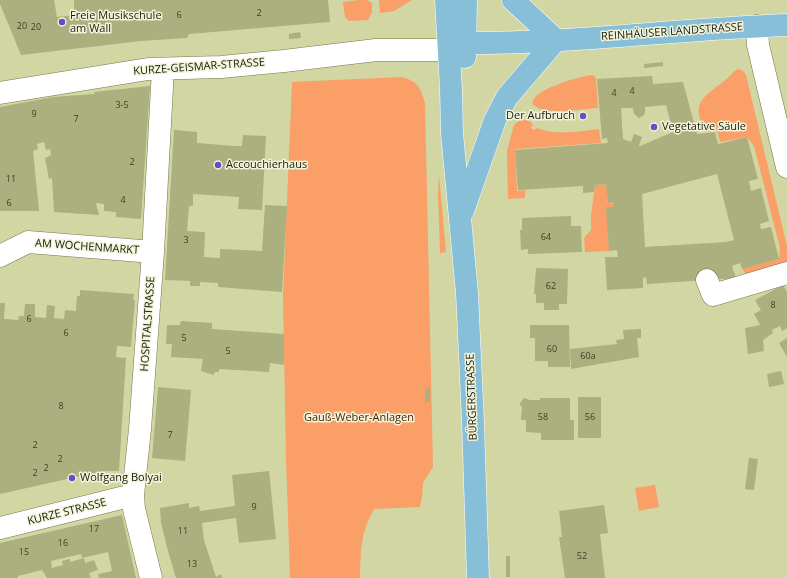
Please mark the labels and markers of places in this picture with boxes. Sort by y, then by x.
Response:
place label: Freie Musikschule am Wall [70,9,162,35]
marker: Freie Musikschule am Wall [57,17,67,27]
place label: Der Aufbruch [506,109,575,123]
marker: Der Aufbruch [578,111,588,121]
place label: Vegetative Säule [662,120,746,134]
marker: Vegetative Säule [649,122,659,132]
place label: Accouchierhaus [226,158,307,172]
marker: Accouchierhaus [213,160,223,170]
place label: Wolfgang Bolyai [80,471,162,485]
marker: Wolfgang Bolyai [67,473,77,483]

